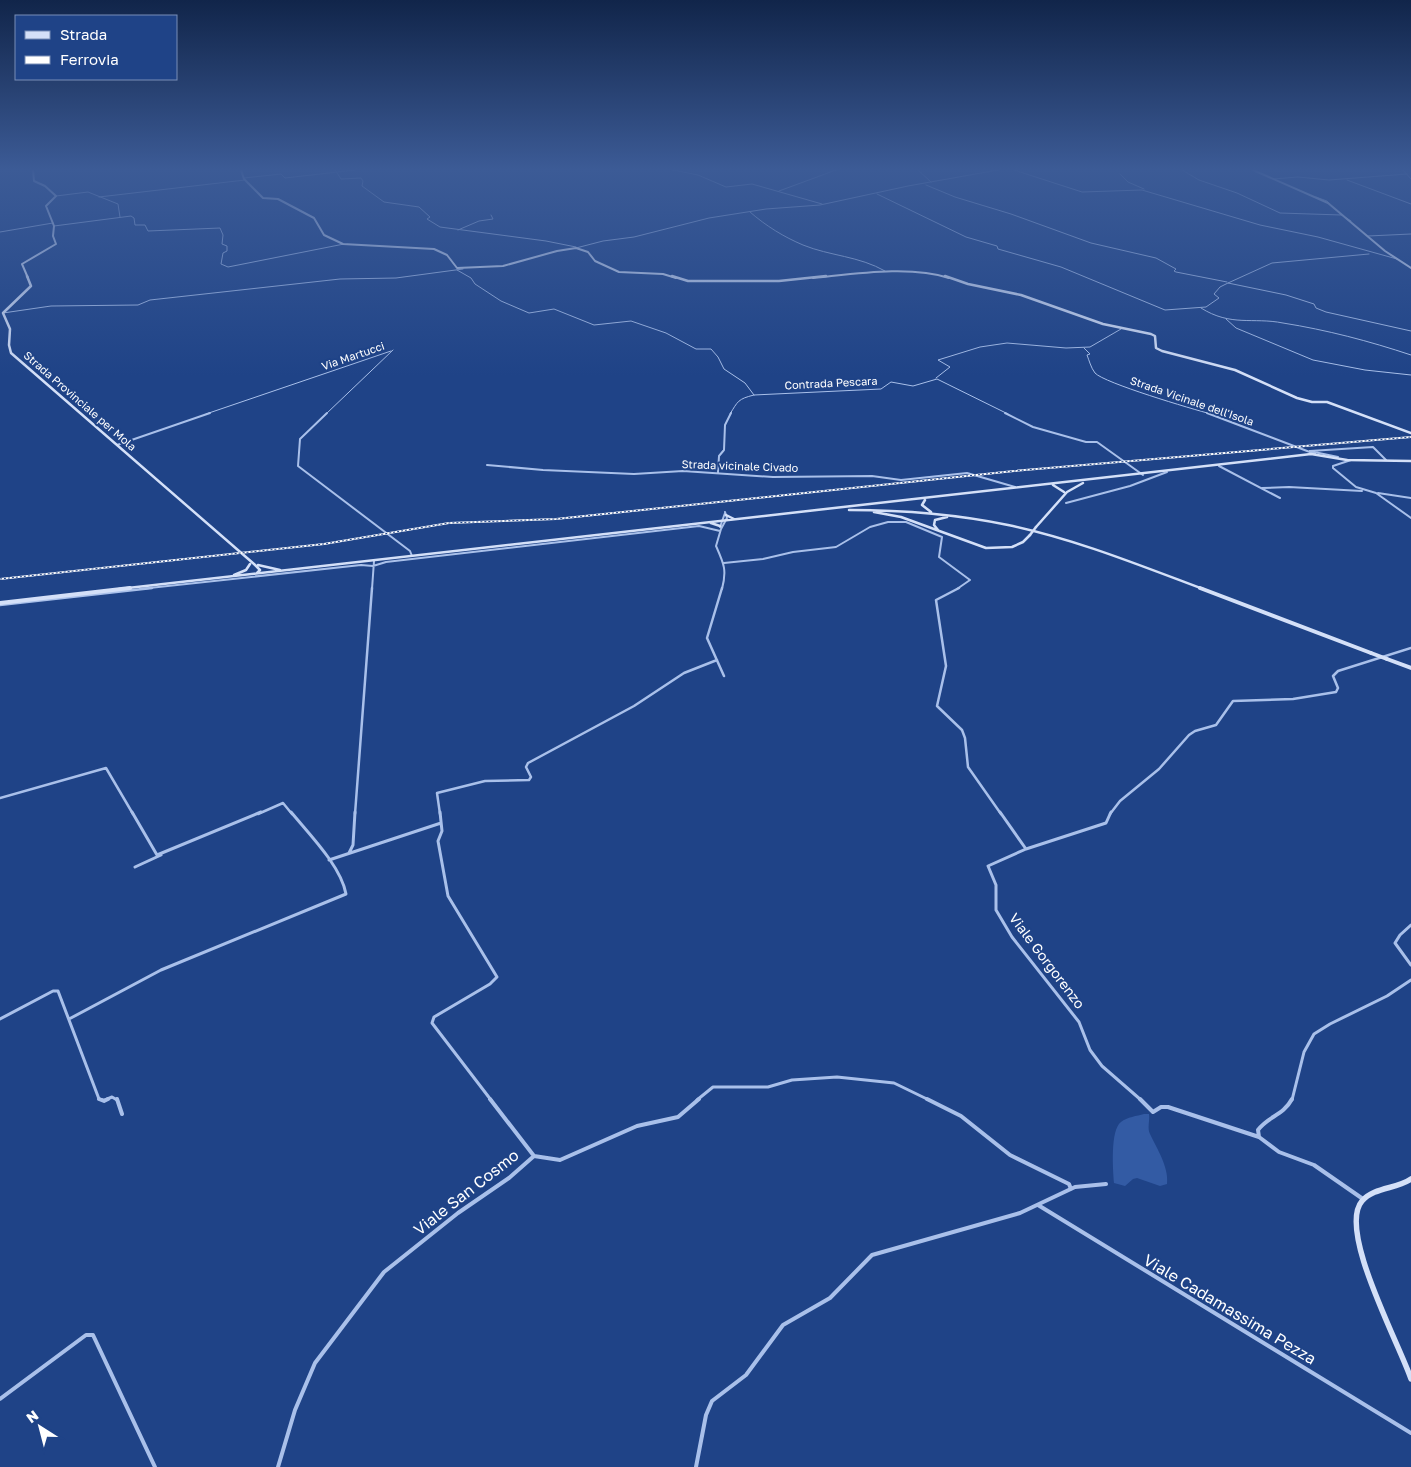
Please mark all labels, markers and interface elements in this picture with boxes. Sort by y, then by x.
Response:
legend [15,15,178,80]
text: Strada [60,25,107,43]
text: Ferrovia [60,50,119,68]
street label: Via Martucci [320,339,386,372]
street label: Strada Provinciale per Mola [21,348,139,453]
street label: Strada Vicinale dell'Isola [1129,373,1256,428]
street label: Contrada Pescara [784,374,878,391]
street label: Strada vicinale Civado [681,457,799,474]
street label: Viale Gorgorenzo [1006,910,1089,1012]
street label: Viale San Cosmo [409,1145,523,1239]
street label: Viale Cadamassima Pezza [1140,1249,1320,1369]
north arrow [15,1402,65,1452]
text: N [23,1406,41,1426]

